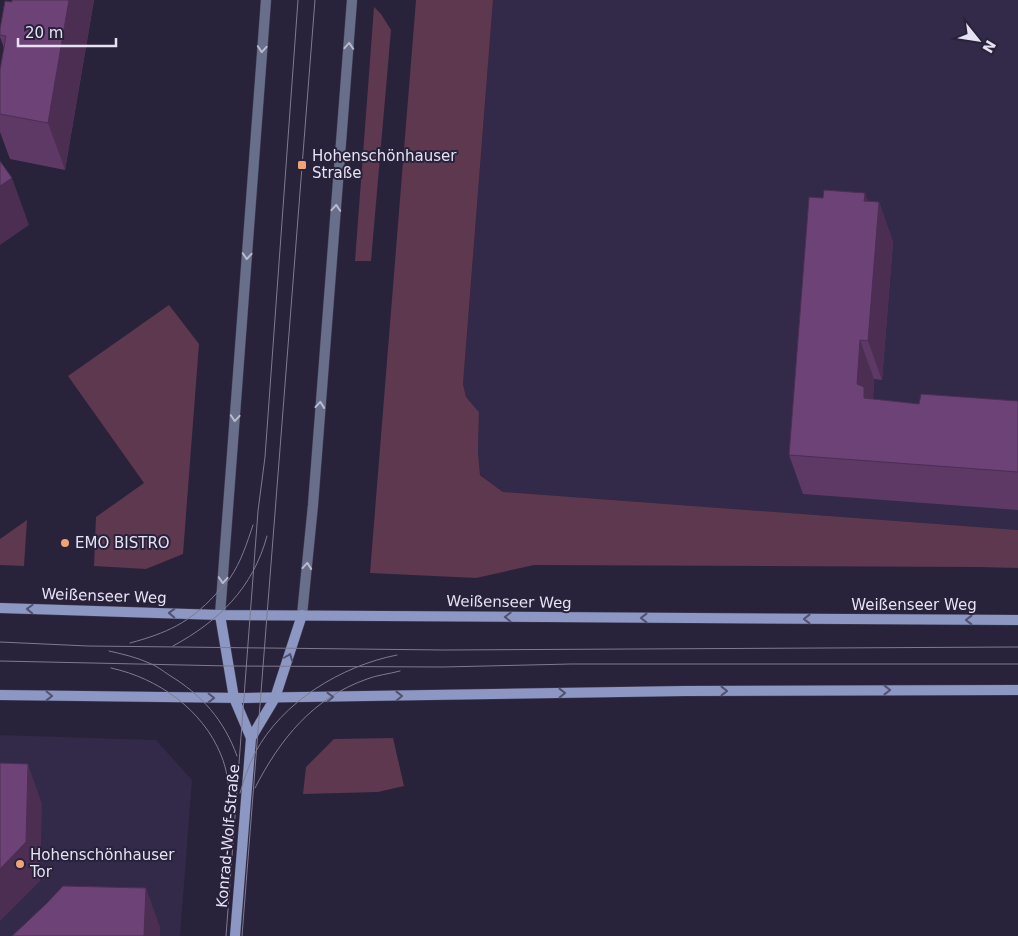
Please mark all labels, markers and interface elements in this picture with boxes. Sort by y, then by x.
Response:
scale bar [18,15,115,47]
north arrow [953,15,1003,65]
text: 20 m [25,24,63,42]
text: N [979,37,999,56]
one-way arrow [343,42,354,50]
one-way arrow [257,45,268,53]
place label: Hohenschönhauser Straße [312,147,457,182]
marker: Hohenschönhauser Straße [296,159,308,171]
one-way arrow [330,204,341,212]
one-way arrow [241,253,252,261]
one-way arrow [315,400,326,408]
one-way arrow [229,415,240,423]
place label: EMO BISTRO [75,534,170,552]
marker: EMO BISTRO [59,537,71,549]
one-way arrow [301,562,312,570]
one-way arrow [217,577,228,585]
street label: Weißenseer Weg [41,585,167,607]
street label: Weißenseer Weg [446,592,572,612]
street label: Weißenseer Weg [851,596,977,614]
one-way arrow [25,604,33,615]
one-way arrow [167,608,175,619]
one-way arrow [503,612,511,622]
one-way arrow [640,613,648,623]
one-way arrow [803,614,810,624]
one-way arrow [965,615,973,625]
one-way arrow [283,653,293,661]
one-way arrow [883,685,891,695]
one-way arrow [720,686,728,696]
one-way arrow [558,688,566,699]
one-way arrow [45,691,53,701]
one-way arrow [396,691,404,701]
one-way arrow [326,692,334,702]
one-way arrow [208,693,215,703]
street label: Konrad-Wolf-Straße [213,763,243,909]
place label: Hohenschönhauser Tor [29,846,175,881]
marker: Hohenschönhauser Tor [14,858,26,870]

